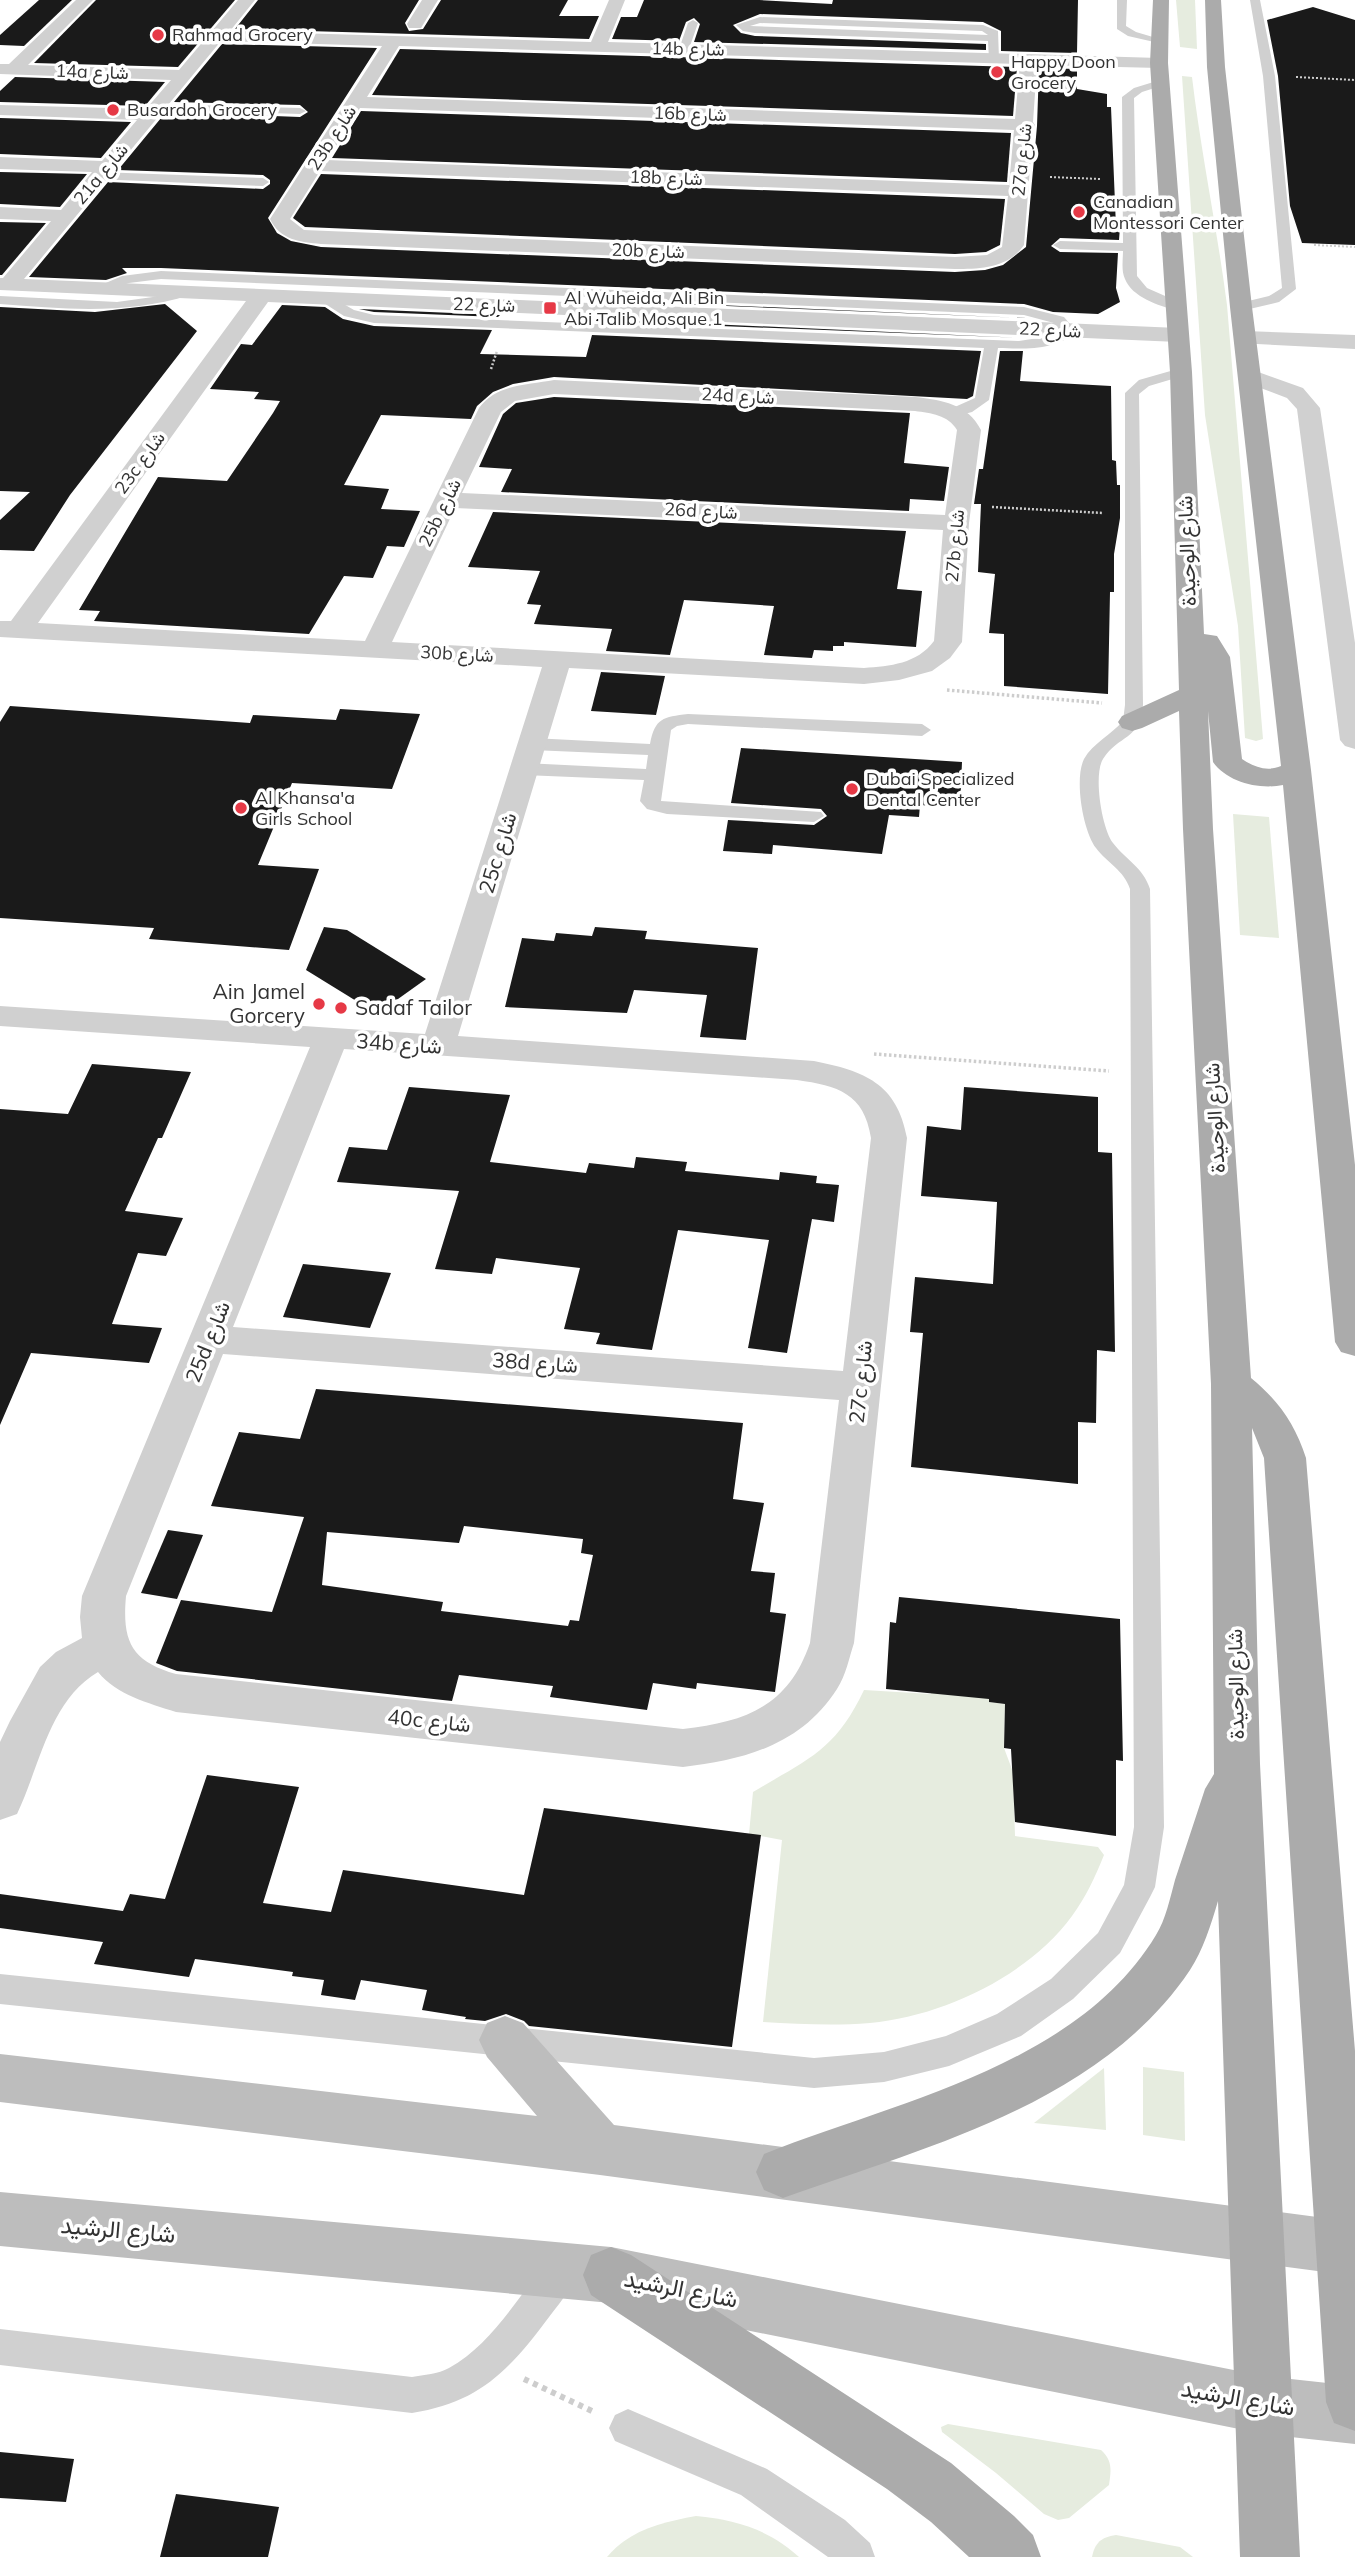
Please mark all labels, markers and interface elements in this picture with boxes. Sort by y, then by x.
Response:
place label: Rahmad Grocery [172,23,313,46]
marker: Rahmad Grocery [150,27,166,43]
street label: 14b شارع [651,36,725,62]
place label: Happy Doon Grocery [1011,50,1116,94]
street label: 14a شارع [55,59,129,85]
marker: Happy Doon Grocery [989,64,1005,80]
place label: Busardoh Grocery [127,98,278,121]
street label: 23b شارع [302,101,362,175]
street label: 16b شارع [653,101,727,127]
marker: Busardoh Grocery [105,102,121,118]
street label: 27a شارع [1006,122,1038,198]
street label: 21a شارع [68,138,134,210]
street label: 18b شارع [629,165,703,191]
place label: Canadian Montessori Center [1093,190,1244,234]
marker: Canadian Montessori Center [1071,204,1087,220]
street label: 20b شارع [611,238,685,264]
place label: Al Wuheida, Ali Bin Abi Talib Mosque 1 [564,286,724,330]
street label: شارع 22 [452,292,516,318]
marker: Al Wuheida, Ali Bin Abi Talib Mosque 1 [542,300,558,316]
street label: شارع 22 [1018,316,1082,344]
street label: 24d شارع [701,382,775,410]
street label: 23c شارع [109,427,171,499]
street label: 25b شارع [413,475,467,551]
street label: شارع الوحيدة [1171,495,1203,607]
street label: 26d شارع [664,497,738,525]
street label: 27b شارع [940,508,970,584]
street label: 30b شارع [420,640,494,668]
place label: Dubai Specialized Dental Center [866,767,1015,811]
marker: Dubai Specialized Dental Center [844,781,860,797]
place label: Al Khansa'a Girls School [255,786,355,830]
marker: Al Khansa'a Girls School [233,800,249,816]
street label: 25c شارع [472,809,524,897]
place label: Ain Jamel Gorcery [212,978,305,1028]
place label: Sadaf Tailor [355,994,472,1020]
marker: Ain Jamel Gorcery [311,996,327,1012]
marker: Sadaf Tailor [333,1000,349,1016]
street label: 34b شارع [355,1027,443,1061]
street label: شارع الوحيدة [1198,1062,1232,1174]
street label: 25d شارع [179,1297,237,1387]
street label: 27c شارع [843,1339,879,1425]
street label: 38d شارع [491,1346,579,1380]
street label: شارع الوحيدة [1221,1628,1251,1740]
street label: 40c شارع [386,1703,472,1739]
street label: شارع الرشيد [59,2209,177,2251]
street label: شارع الرشيد [622,2262,740,2316]
street label: شارع الرشيد [1179,2372,1297,2424]

